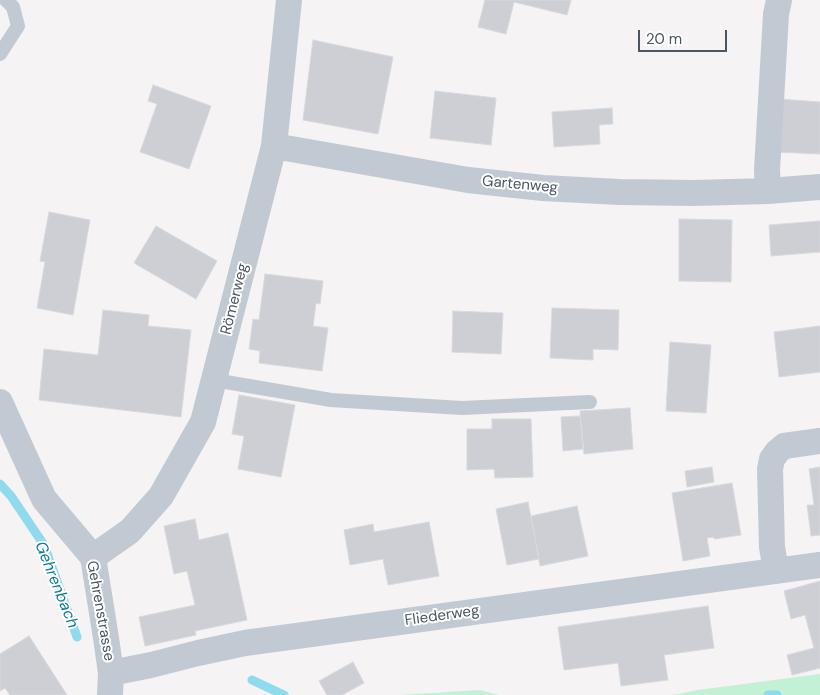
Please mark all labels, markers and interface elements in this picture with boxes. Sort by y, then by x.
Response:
scale bar [640,20,729,52]
text: 20 m [646,29,682,49]
street label: Gartenweg [481,173,559,197]
street label: Römerweg [217,262,253,336]
water label: Gehrenbach [30,539,82,631]
street label: Gehrenstrasse [82,560,118,662]
street label: Fliederweg [404,602,480,630]

